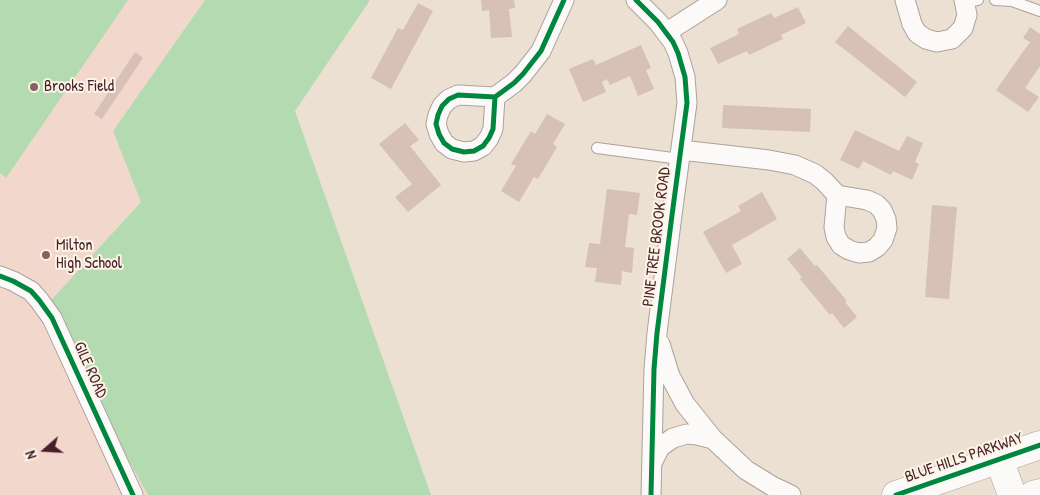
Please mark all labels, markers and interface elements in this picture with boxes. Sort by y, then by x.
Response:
place label: Brooks Field [44,77,114,97]
marker: Brooks Field [28,81,40,93]
street label: PINE TREE BROOK ROAD [639,166,675,308]
place label: Milton High School [56,236,122,274]
marker: Milton High School [40,249,52,261]
street label: GILE ROAD [69,339,111,401]
north arrow [20,425,70,475]
street label: BLUE HILLS PARKWAY [902,429,1026,487]
text: N [20,448,41,462]

